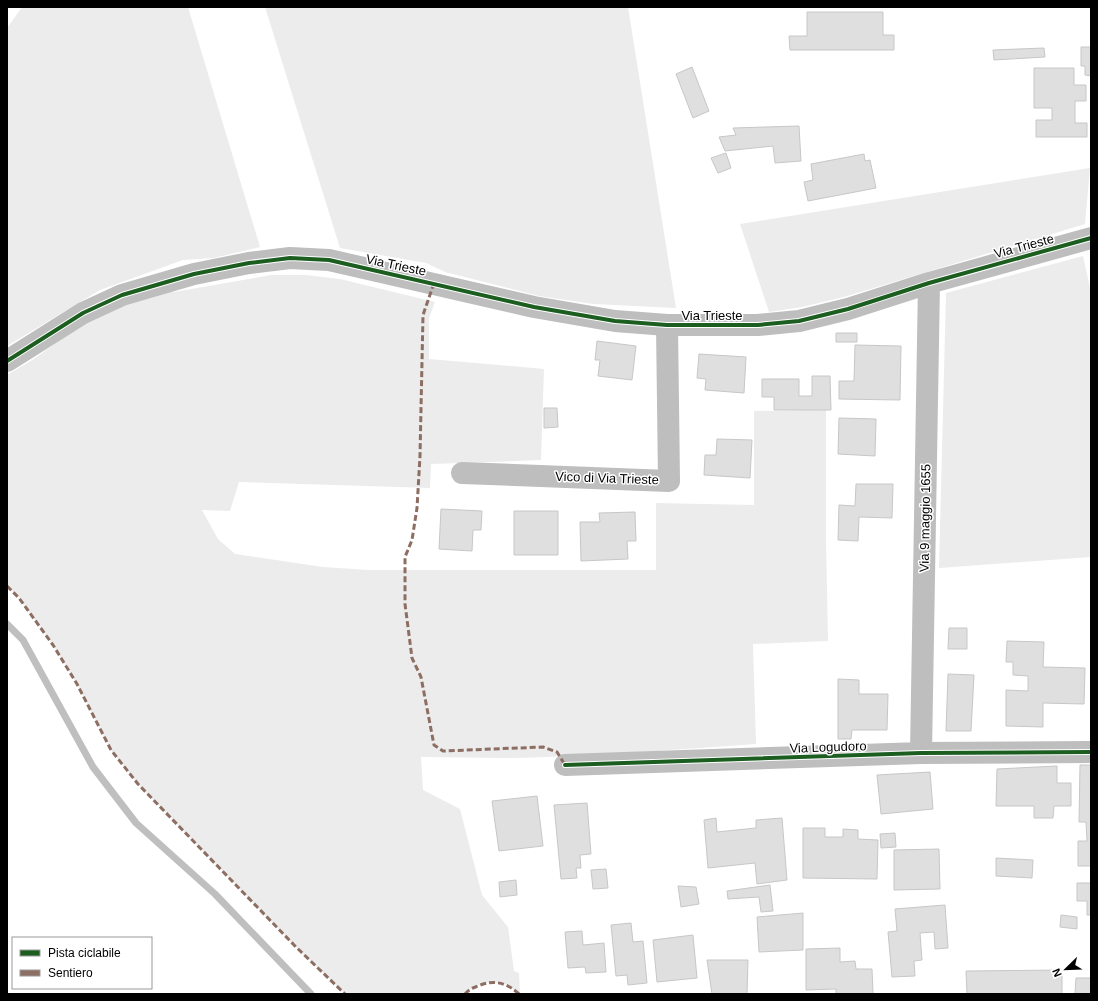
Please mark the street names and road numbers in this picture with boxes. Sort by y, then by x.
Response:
street label: Via Trieste [993,231,1055,261]
street label: Via Trieste [365,251,427,279]
street label: Via Trieste [681,308,743,323]
street label: Via 9 maggio 1655 [917,464,933,572]
street label: Vico di Via Trieste [555,469,659,487]
street label: Via Logudoro [789,738,867,756]

